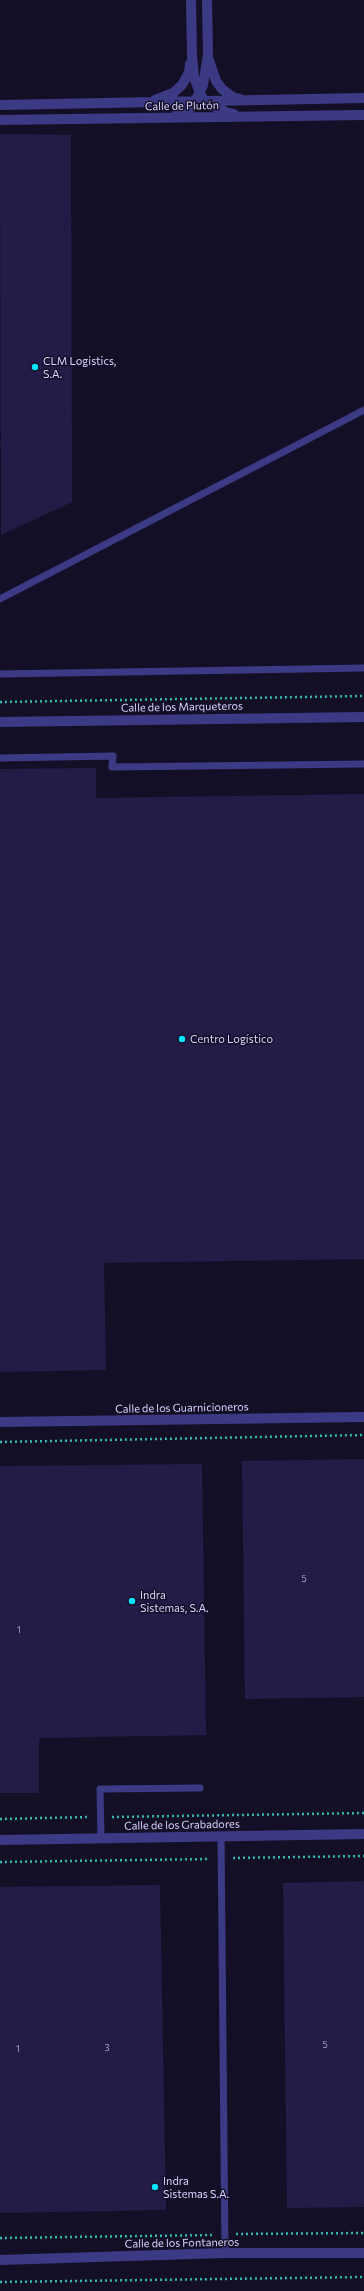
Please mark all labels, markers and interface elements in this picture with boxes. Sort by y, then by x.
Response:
street label: Calle de Plutón [145,99,219,113]
place label: CLM Logistics, S.A. [43,354,116,380]
marker: CLM Logistics, S.A. [30,362,40,372]
street label: Calle de los Marqueteros [121,699,243,715]
place label: Centro Logístico [190,1032,273,1046]
marker: Centro Logístico [177,1034,187,1044]
street label: Calle de los Guarnicioneros [115,1400,249,1416]
house number: 5 [301,1574,307,1584]
place label: Indra Sistemas, S.A. [140,1588,209,1614]
marker: Indra Sistemas, S.A. [127,1596,137,1606]
house number: 1 [17,1625,21,1635]
street label: Calle de los Grabadores [124,1817,240,1833]
house number: 5 [322,2040,328,2050]
house number: 3 [104,2043,110,2053]
house number: 1 [16,2044,20,2054]
place label: Indra Sistemas S.A. [163,2174,229,2200]
marker: Indra Sistemas S.A. [150,2182,160,2192]
street label: Calle de los Fontaneros [125,2235,239,2251]

